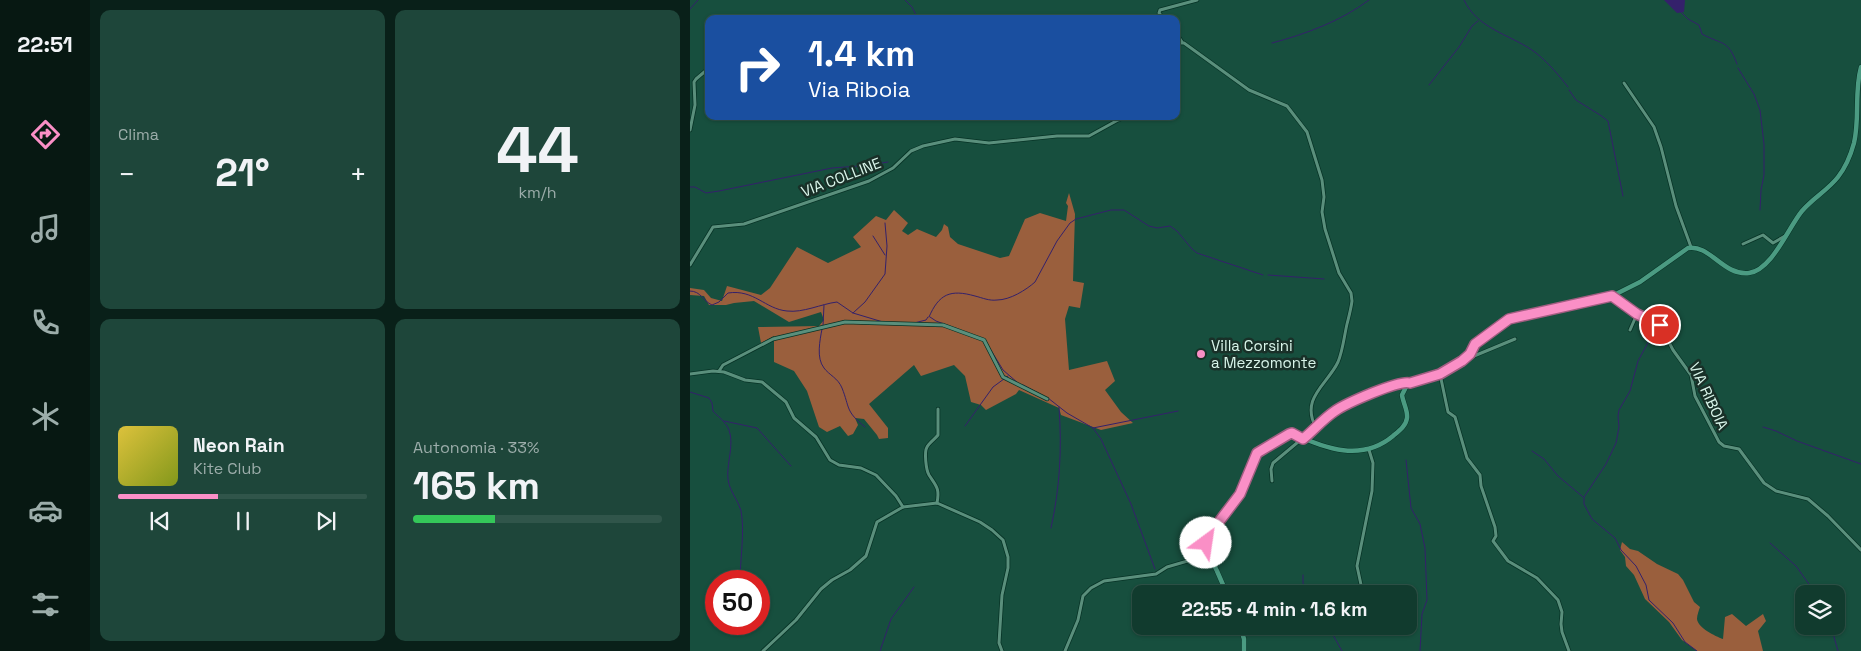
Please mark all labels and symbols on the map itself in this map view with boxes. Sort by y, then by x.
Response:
street label: VIA COLLINE [798,153,884,201]
pin [1639,304,1681,346]
place label: Villa Corsini a Mezzomonte [1211,336,1316,372]
marker: Villa Corsini a Mezzomonte [1195,348,1207,360]
street label: VIA RIBOIA [1685,359,1733,433]
position arrow [1179,516,1231,568]
speed limit sign: 50 [705,570,770,635]

